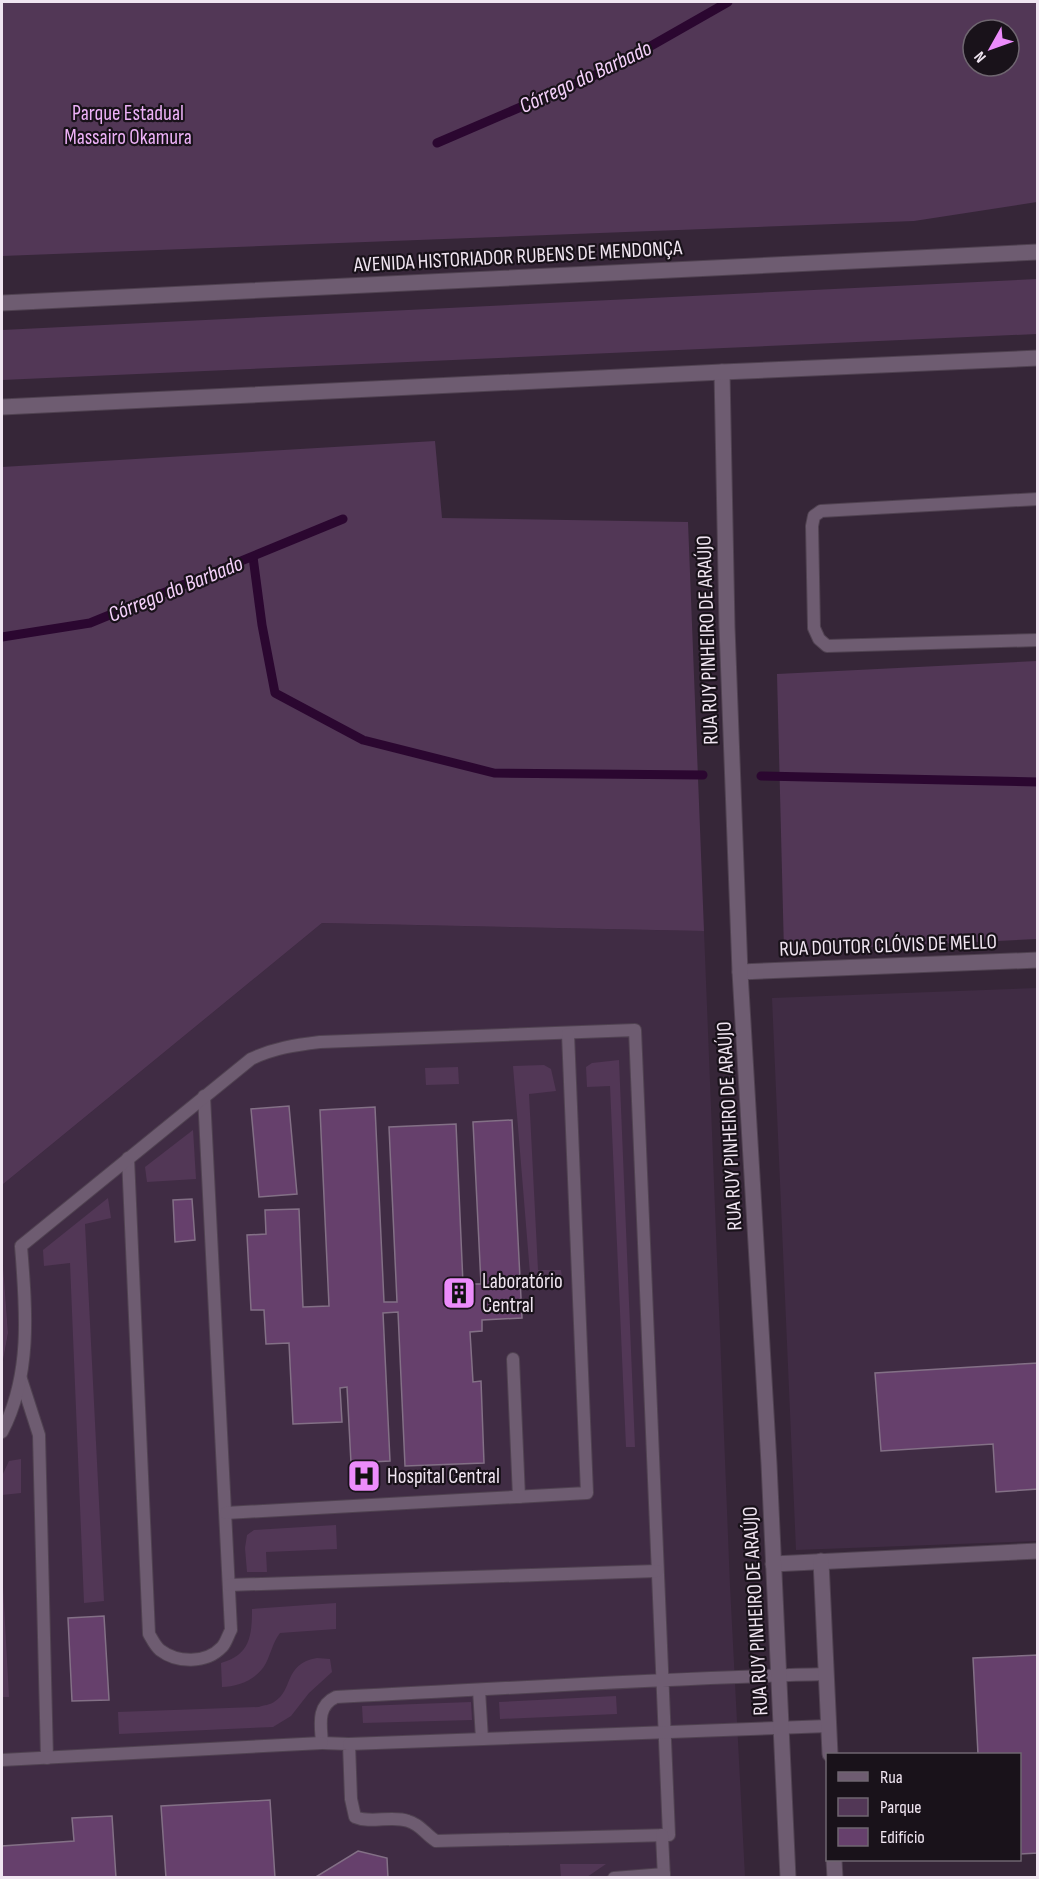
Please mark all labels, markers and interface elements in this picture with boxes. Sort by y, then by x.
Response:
north arrow [961,18,1021,78]
water label: Córrego do Barbado [515,35,656,120]
text: N [971,47,991,66]
park label: Parque Estadual Massairo Okamura [64,101,192,150]
street label: AVENIDA HISTORIADOR RUBENS DE MENDONÇA [352,235,684,278]
street label: RUA RUY PINHEIRO DE ARAÚJO [691,535,724,745]
water label: Córrego do Barbado [104,550,247,629]
street label: RUA DOUTOR CLÓVIS DE MELLO [779,929,997,962]
street label: RUA RUY PINHEIRO DE ARAÚJO [712,1021,747,1231]
place label: Laboratório Central [482,1269,563,1318]
building icon: Laboratório Central [441,1275,477,1311]
hospital icon: Hospital Central [346,1458,382,1494]
place label: Hospital Central [387,1464,500,1489]
street label: RUA RUY PINHEIRO DE ARAÚJO [738,1506,773,1716]
legend [826,1753,1021,1861]
text: Rua [880,1767,903,1788]
text: Parque [880,1797,921,1818]
text: Edifício [880,1827,925,1848]

